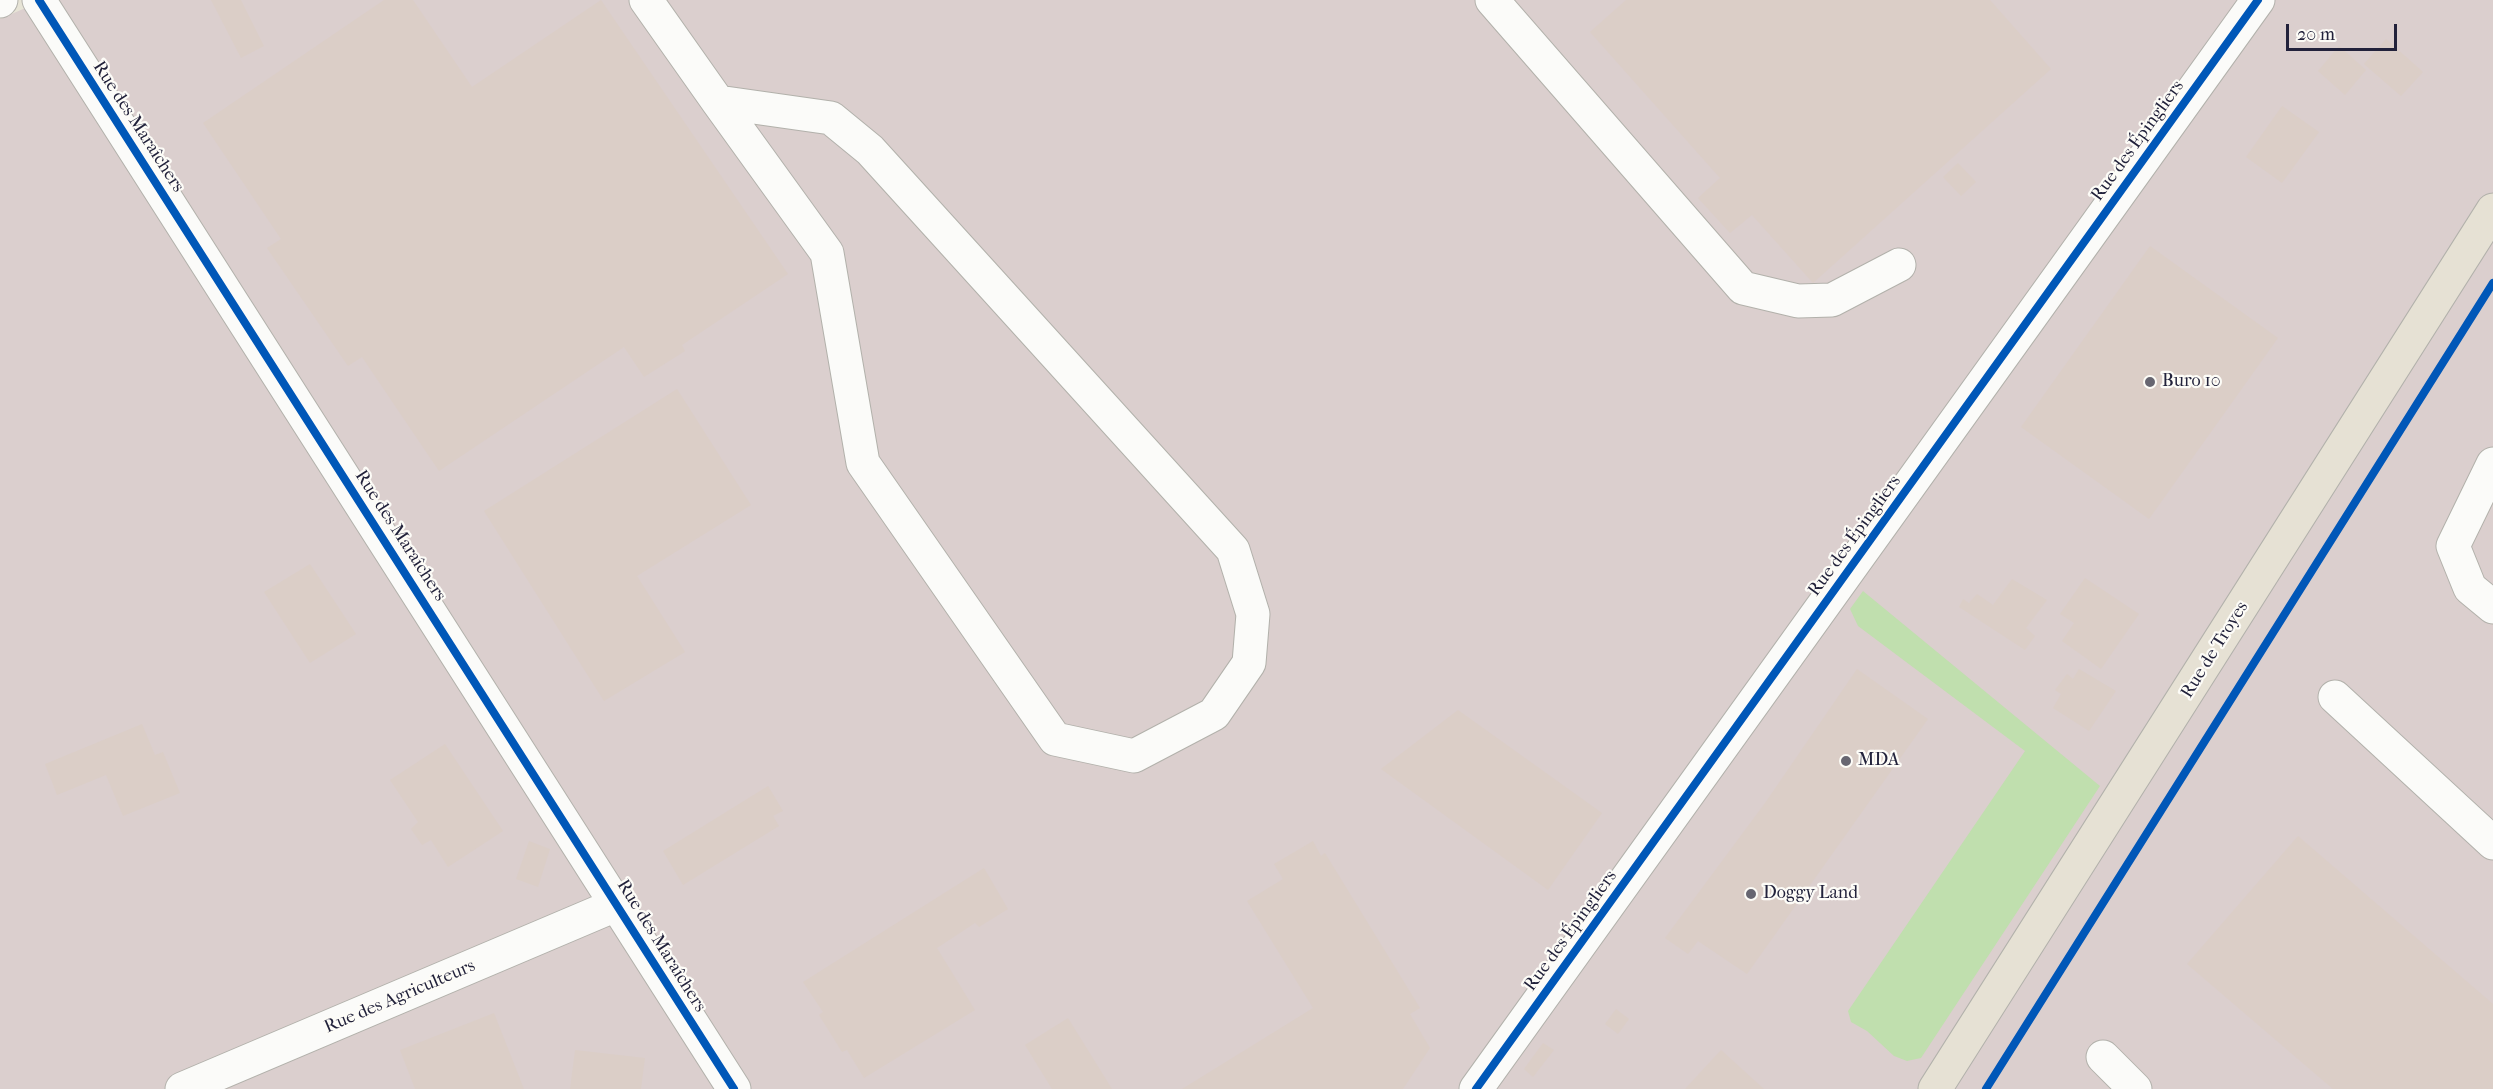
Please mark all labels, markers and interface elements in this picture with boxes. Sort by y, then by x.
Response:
scale bar [2289,12,2400,50]
text: 20 m [2297,24,2335,45]
street label: Rue des Maraîchers [88,57,188,197]
street label: Rue des Épingliers [2087,76,2189,206]
place label: Buro 10 [2162,371,2221,393]
marker: Buro 10 [2143,375,2157,389]
street label: Rue des Maraîchers [350,466,450,606]
street label: Rue des Épingliers [1804,471,1906,601]
street label: Rue de Troyes [2177,598,2253,702]
place label: MDA [1858,750,1899,772]
marker: MDA [1839,754,1853,768]
street label: Rue des Épingliers [1520,866,1622,996]
street label: Rue des Maraîchers [612,876,710,1016]
place label: Doggy Land [1763,883,1858,905]
marker: Doggy Land [1744,887,1758,901]
street label: Rue des Agriculteurs [321,955,479,1039]

